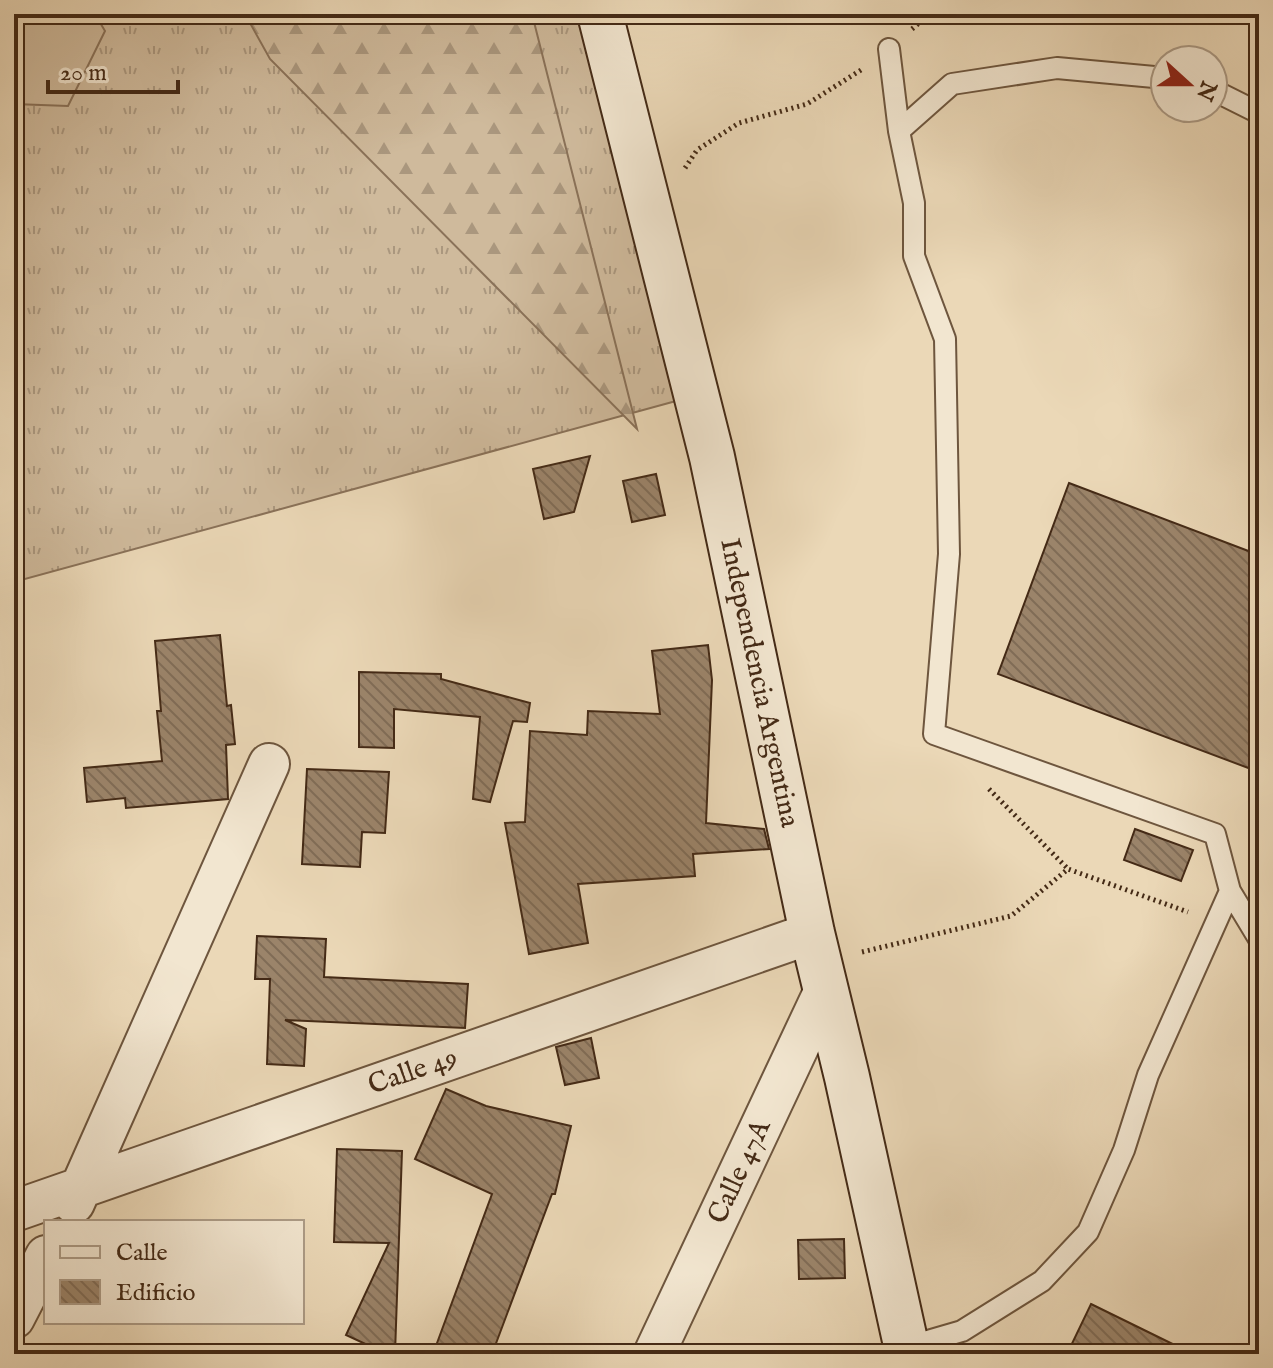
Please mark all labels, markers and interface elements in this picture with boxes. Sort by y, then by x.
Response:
scale bar [48,44,178,94]
north arrow [1149,44,1229,124]
text: 20 m [60,58,107,89]
text: N [1189,76,1223,104]
street label: Independencia Argentina [711,535,807,831]
street label: Calle 49 [364,1040,462,1104]
street label: Calle 47A [701,1113,780,1230]
legend [44,1220,304,1324]
text: Calle [116,1238,168,1269]
text: Edificio [116,1278,195,1309]

